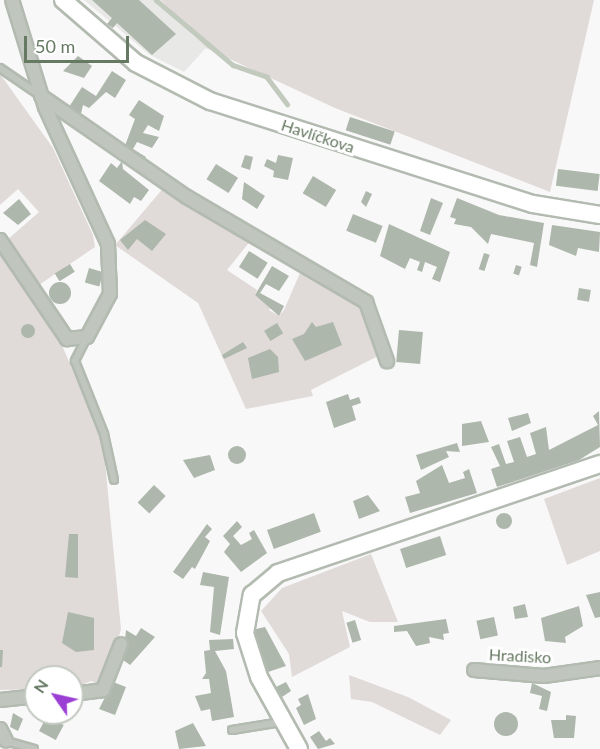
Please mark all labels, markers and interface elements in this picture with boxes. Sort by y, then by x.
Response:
scale bar [27,24,132,62]
text: 50 m [35,35,75,57]
street label: Havlíčkova [279,115,357,157]
street label: Hradisko [488,645,552,667]
north arrow [24,665,84,725]
text: N [29,675,52,696]

